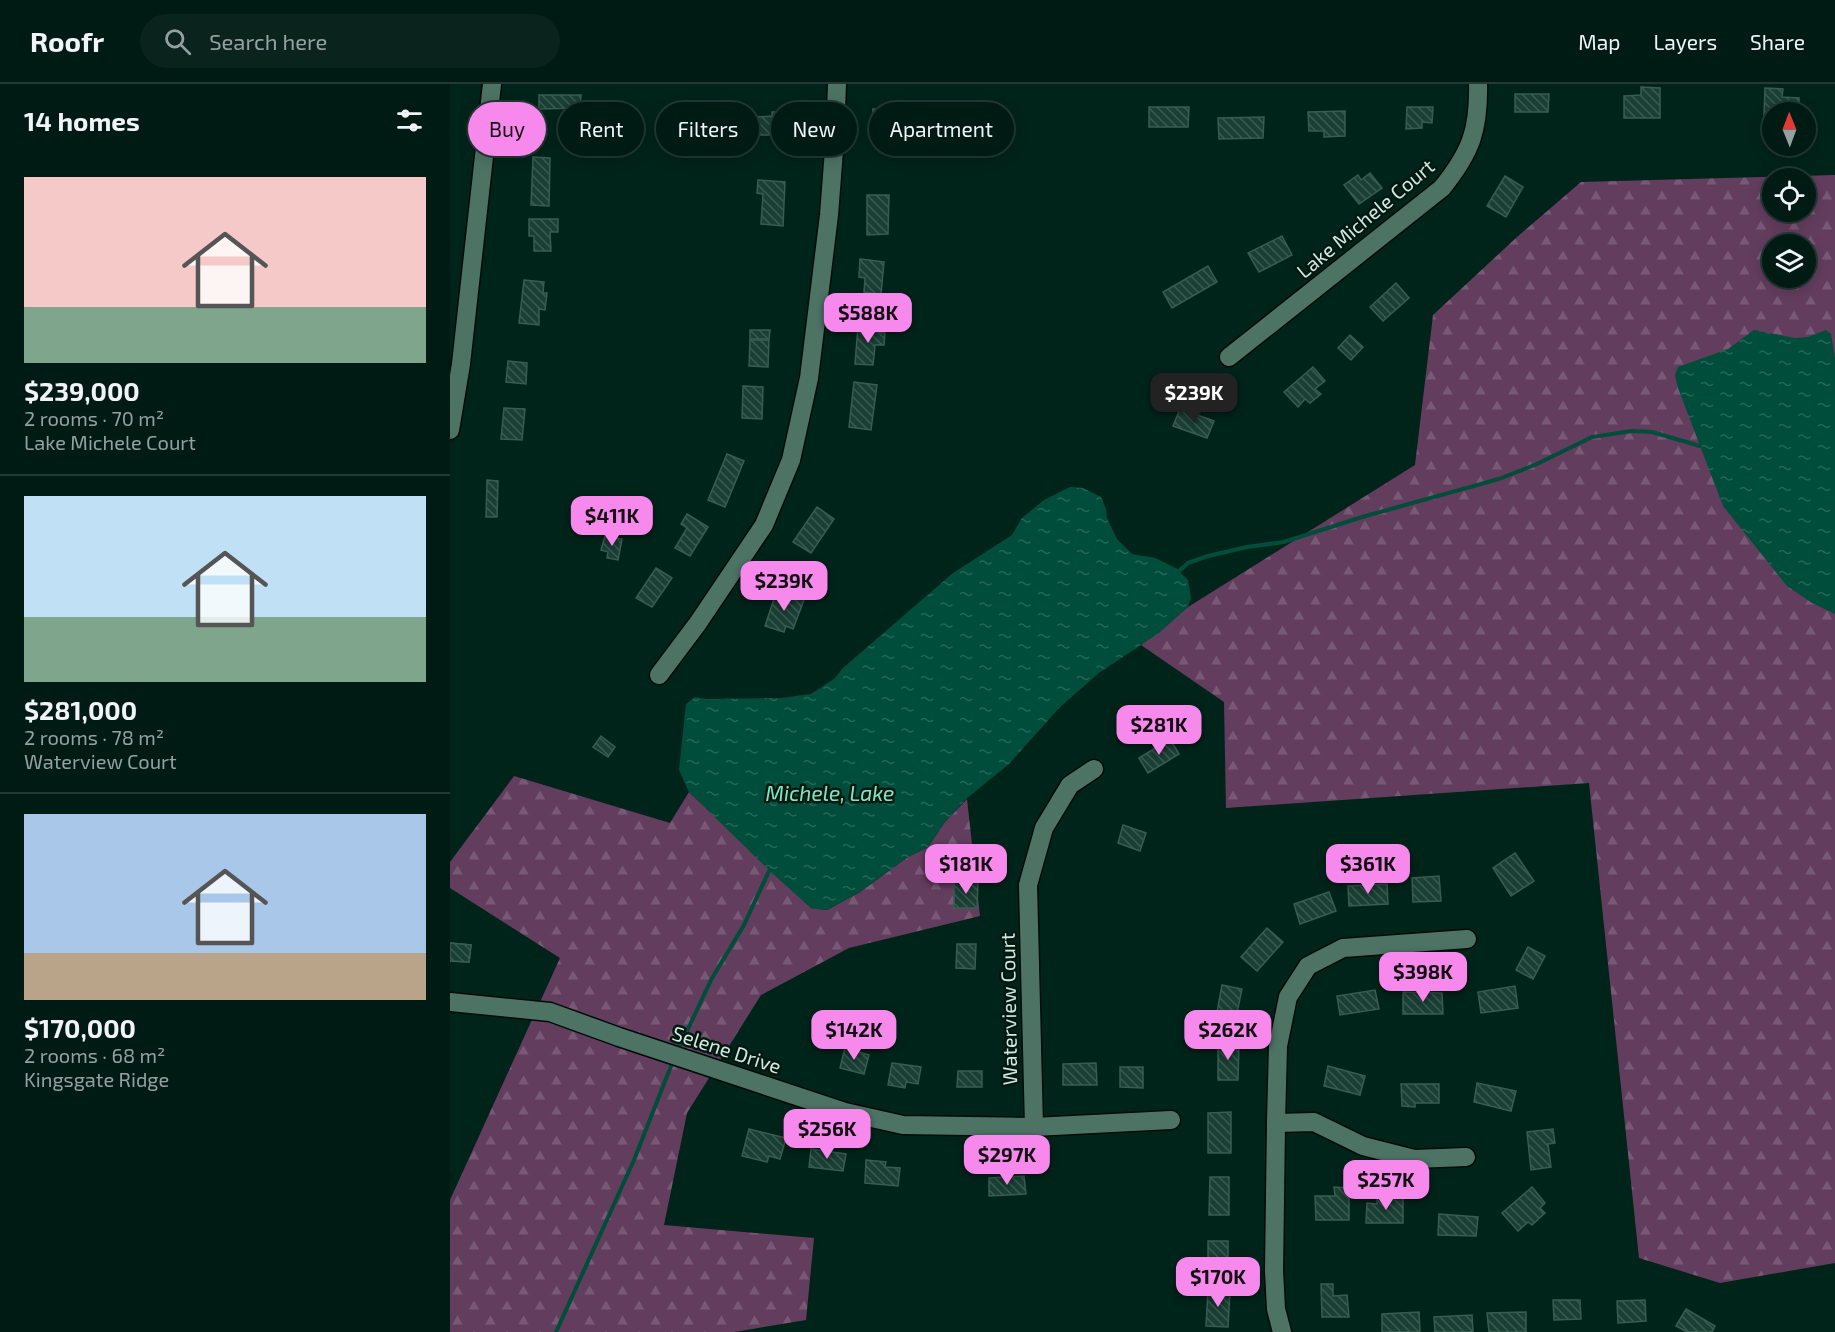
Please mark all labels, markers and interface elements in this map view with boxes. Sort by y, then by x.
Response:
search box [140,14,560,68]
text: Roofr [30,24,104,58]
icon: search [161,25,194,58]
text: Search here [209,28,327,54]
text: Map [1578,29,1620,54]
text: Layers [1653,29,1717,54]
text: Share [1750,29,1805,54]
chip: Buy [468,102,546,156]
chip: Rent [558,102,644,156]
chip: Filters [656,102,759,156]
chip: New [771,102,857,156]
chip: Apartment [869,102,1014,156]
north arrow [1762,102,1816,156]
map controls [1762,102,1816,288]
icon: filters [393,104,426,137]
text: 14 homes [24,105,140,136]
street label: Lake Michele Court [1291,153,1439,282]
button: locate [1762,168,1816,222]
icon: home [171,216,279,324]
button: layers [1762,234,1816,288]
pin: $588K [826,293,910,344]
text: $588K [838,300,898,324]
pin: $239K [1152,373,1236,424]
text: $239,000 [24,375,140,406]
text: $239K [1164,380,1224,404]
text: 2 rooms · 70 m² [24,406,164,430]
text: Lake Michele Court [24,430,196,454]
pin: $411K [570,496,654,547]
text: $411K [585,503,639,527]
icon: home [171,535,279,643]
pin: $239K [742,561,826,612]
text: $239K [754,568,814,592]
text: $281,000 [24,694,137,725]
pin: $281K [1117,705,1201,756]
text: $281K [1131,712,1188,736]
text: 2 rooms · 78 m² [24,725,164,749]
text: Waterview Court [24,749,177,773]
water label: Michele, Lake [766,780,894,805]
pin: $181K [924,844,1008,895]
pin: $361K [1326,844,1410,895]
text: $181K [939,851,993,875]
text: $361K [1340,851,1396,875]
icon: home [171,853,279,961]
street label: Waterview Court [995,932,1021,1086]
pin: $398K [1381,952,1465,1003]
text: $398K [1393,959,1453,983]
pin: $142K [812,1010,896,1061]
pin: $262K [1186,1010,1270,1061]
text: $170,000 [24,1012,136,1043]
text: $142K [825,1017,883,1041]
text: $262K [1198,1017,1258,1041]
street label: Selene Drive [670,1020,784,1078]
text: 2 rooms · 68 m² [24,1043,165,1067]
text: Kingsgate Ridge [24,1067,169,1091]
pin: $256K [785,1109,869,1160]
text: $256K [798,1116,856,1140]
pin: $297K [965,1135,1049,1186]
text: $297K [978,1142,1036,1166]
pin: $257K [1344,1160,1428,1211]
text: $257K [1357,1167,1415,1191]
pin: $170K [1176,1257,1260,1308]
text: $170K [1190,1264,1246,1288]

